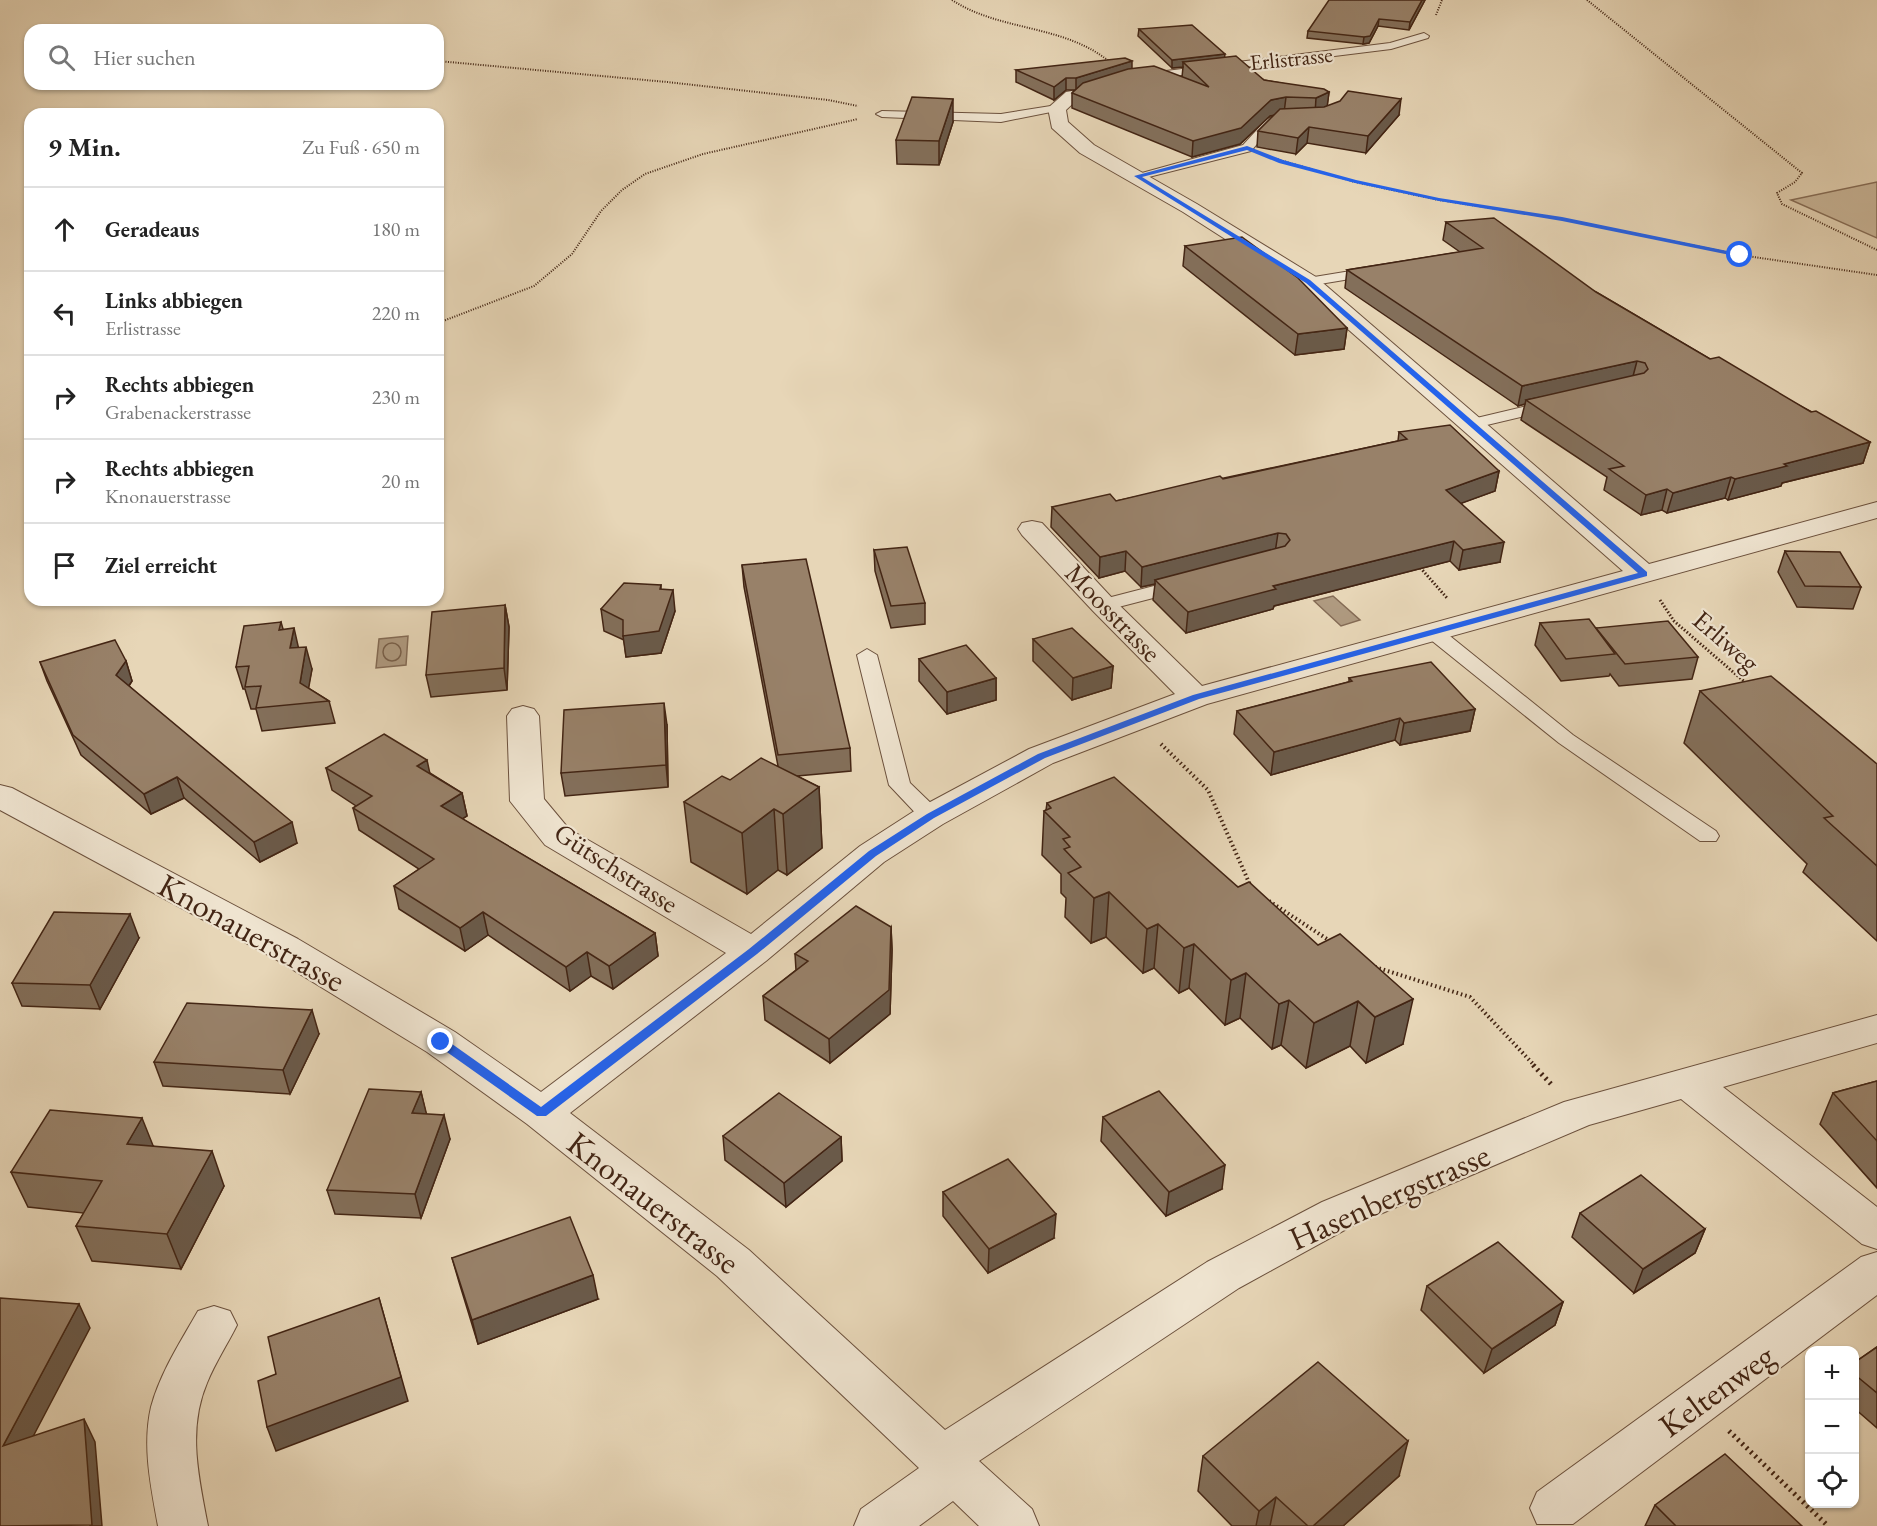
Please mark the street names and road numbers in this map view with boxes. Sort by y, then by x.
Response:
street label: Erlistrasse [1248,40,1334,77]
street label: Moosstrasse [1058,556,1169,669]
street label: Erliweg [1686,602,1767,679]
street label: Gütschstrasse [548,815,685,921]
street label: Knonauerstrasse [151,863,353,1002]
street label: Knonauerstrasse [559,1122,749,1283]
street label: Hasenbergstrasse [1282,1133,1496,1260]
street label: Keltenweg [1650,1334,1783,1447]

